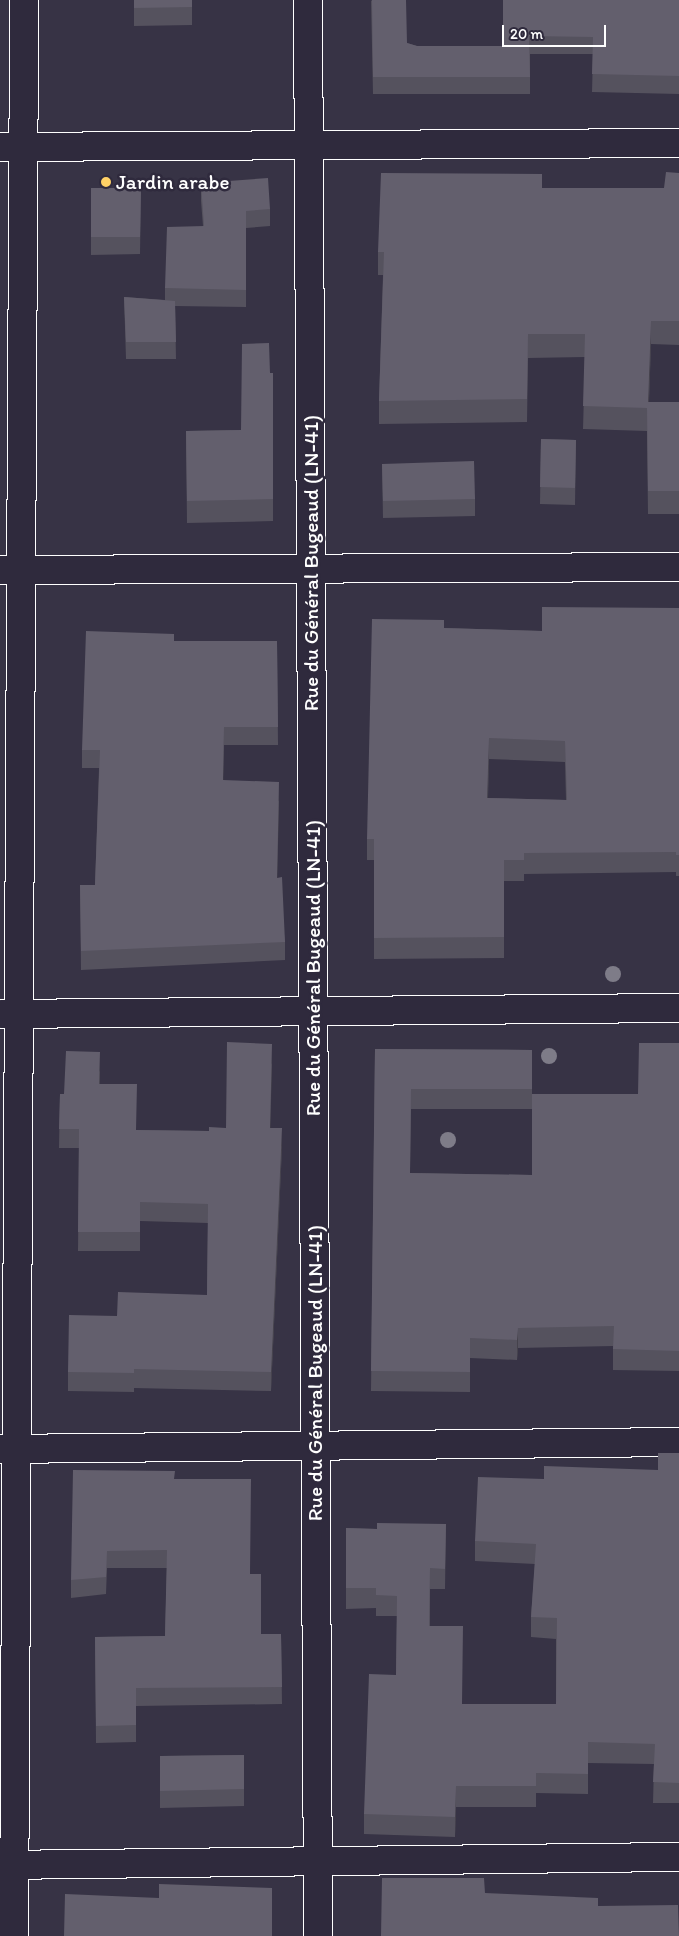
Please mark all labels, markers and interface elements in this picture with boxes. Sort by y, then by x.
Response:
scale bar [504,15,608,47]
text: 20 m [510,25,543,43]
place label: Jardin arabe [116,169,229,195]
marker: Jardin arabe [100,176,112,188]
street label: Rue du Général Bugeaud (LN-41) [298,415,324,711]
street label: Rue du Général Bugeaud (LN-41) [300,820,326,1116]
street label: Rue du Général Bugeaud (LN-41) [302,1225,328,1521]

